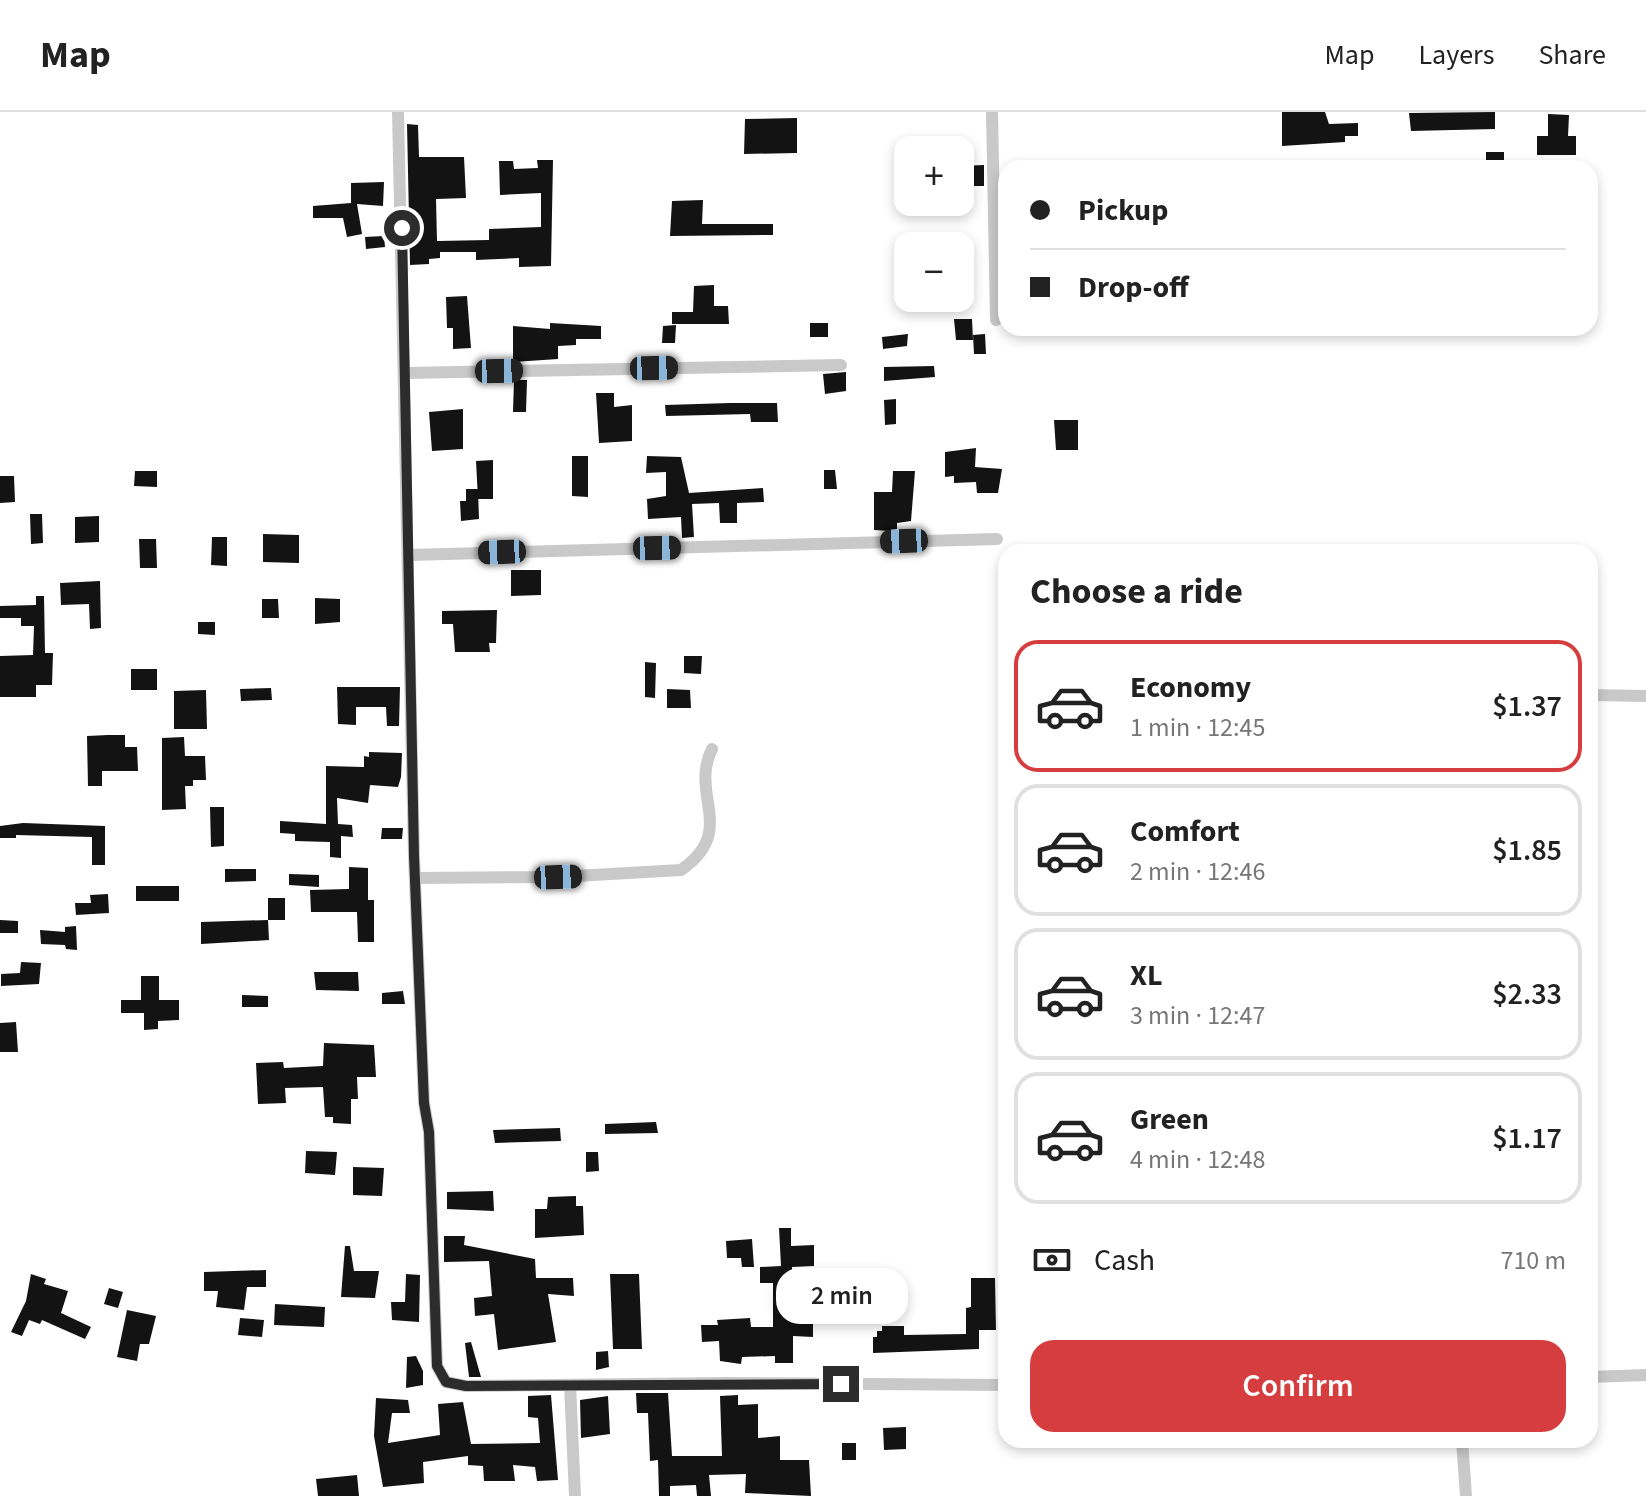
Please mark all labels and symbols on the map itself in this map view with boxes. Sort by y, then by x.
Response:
route start [384,210,420,246]
car [630,356,678,380]
car [475,359,523,383]
car [880,528,928,554]
car [633,536,681,560]
car [478,539,526,565]
car [534,864,582,890]
callout: 2 min [775,1268,907,1324]
route end [823,1366,859,1402]

